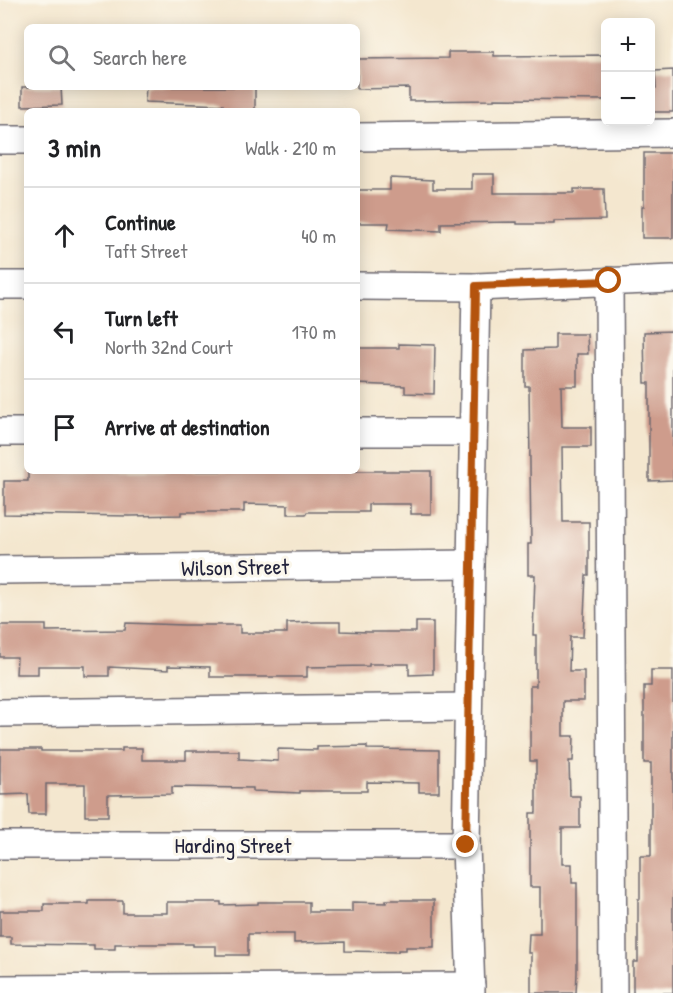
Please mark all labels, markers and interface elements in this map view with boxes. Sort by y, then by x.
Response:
map controls [601,18,655,126]
button: + [601,18,655,72]
search box [24,24,360,90]
icon: search [45,41,78,74]
text: Search here [93,42,187,72]
button: − [601,72,655,126]
text: 3 min [48,130,101,165]
text: Walk · 210 m [245,134,336,161]
text: Continue [105,207,176,237]
icon: ahead [48,219,81,252]
text: 40 m [301,222,336,249]
text: Taft Street [105,237,187,264]
route start [595,267,621,293]
text: Turn left [105,303,178,333]
icon: left [48,315,81,348]
text: 170 m [292,318,336,345]
text: North 32nd Court [105,333,233,360]
icon: arrive [48,411,81,444]
text: Arrive at destination [105,412,270,442]
street label: Wilson Street [181,551,290,583]
street label: Harding Street [175,830,292,860]
route end [452,831,478,857]

